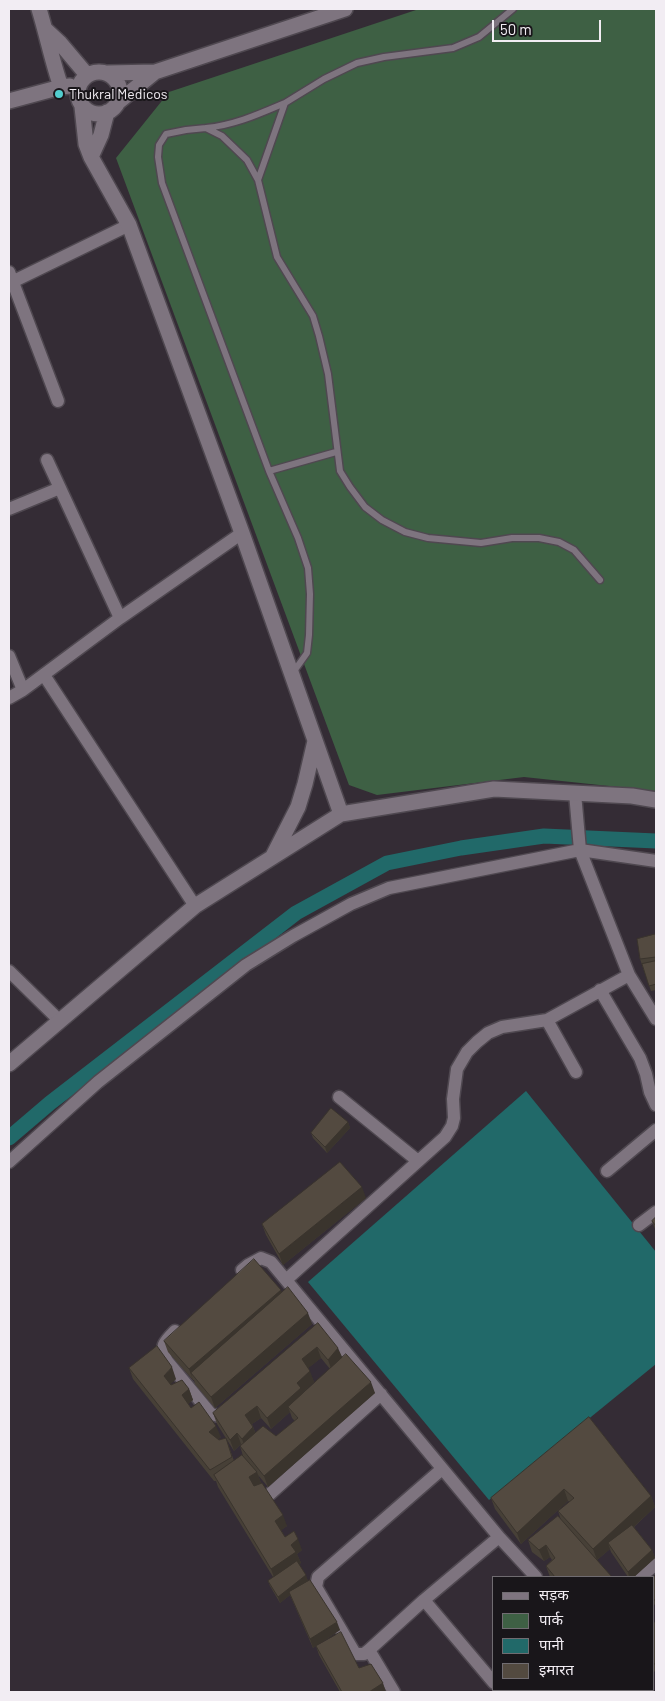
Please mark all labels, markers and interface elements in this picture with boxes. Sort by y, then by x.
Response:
scale bar [495,10,604,42]
text: 50 m [500,20,532,38]
place label: Thukral Medicos [69,86,168,102]
marker: Thukral Medicos [53,88,65,100]
legend [492,1576,655,1691]
text: सड़क [539,1585,569,1603]
text: पार्क [539,1610,563,1628]
text: पानी [539,1635,564,1653]
text: इमारत [539,1660,574,1678]

